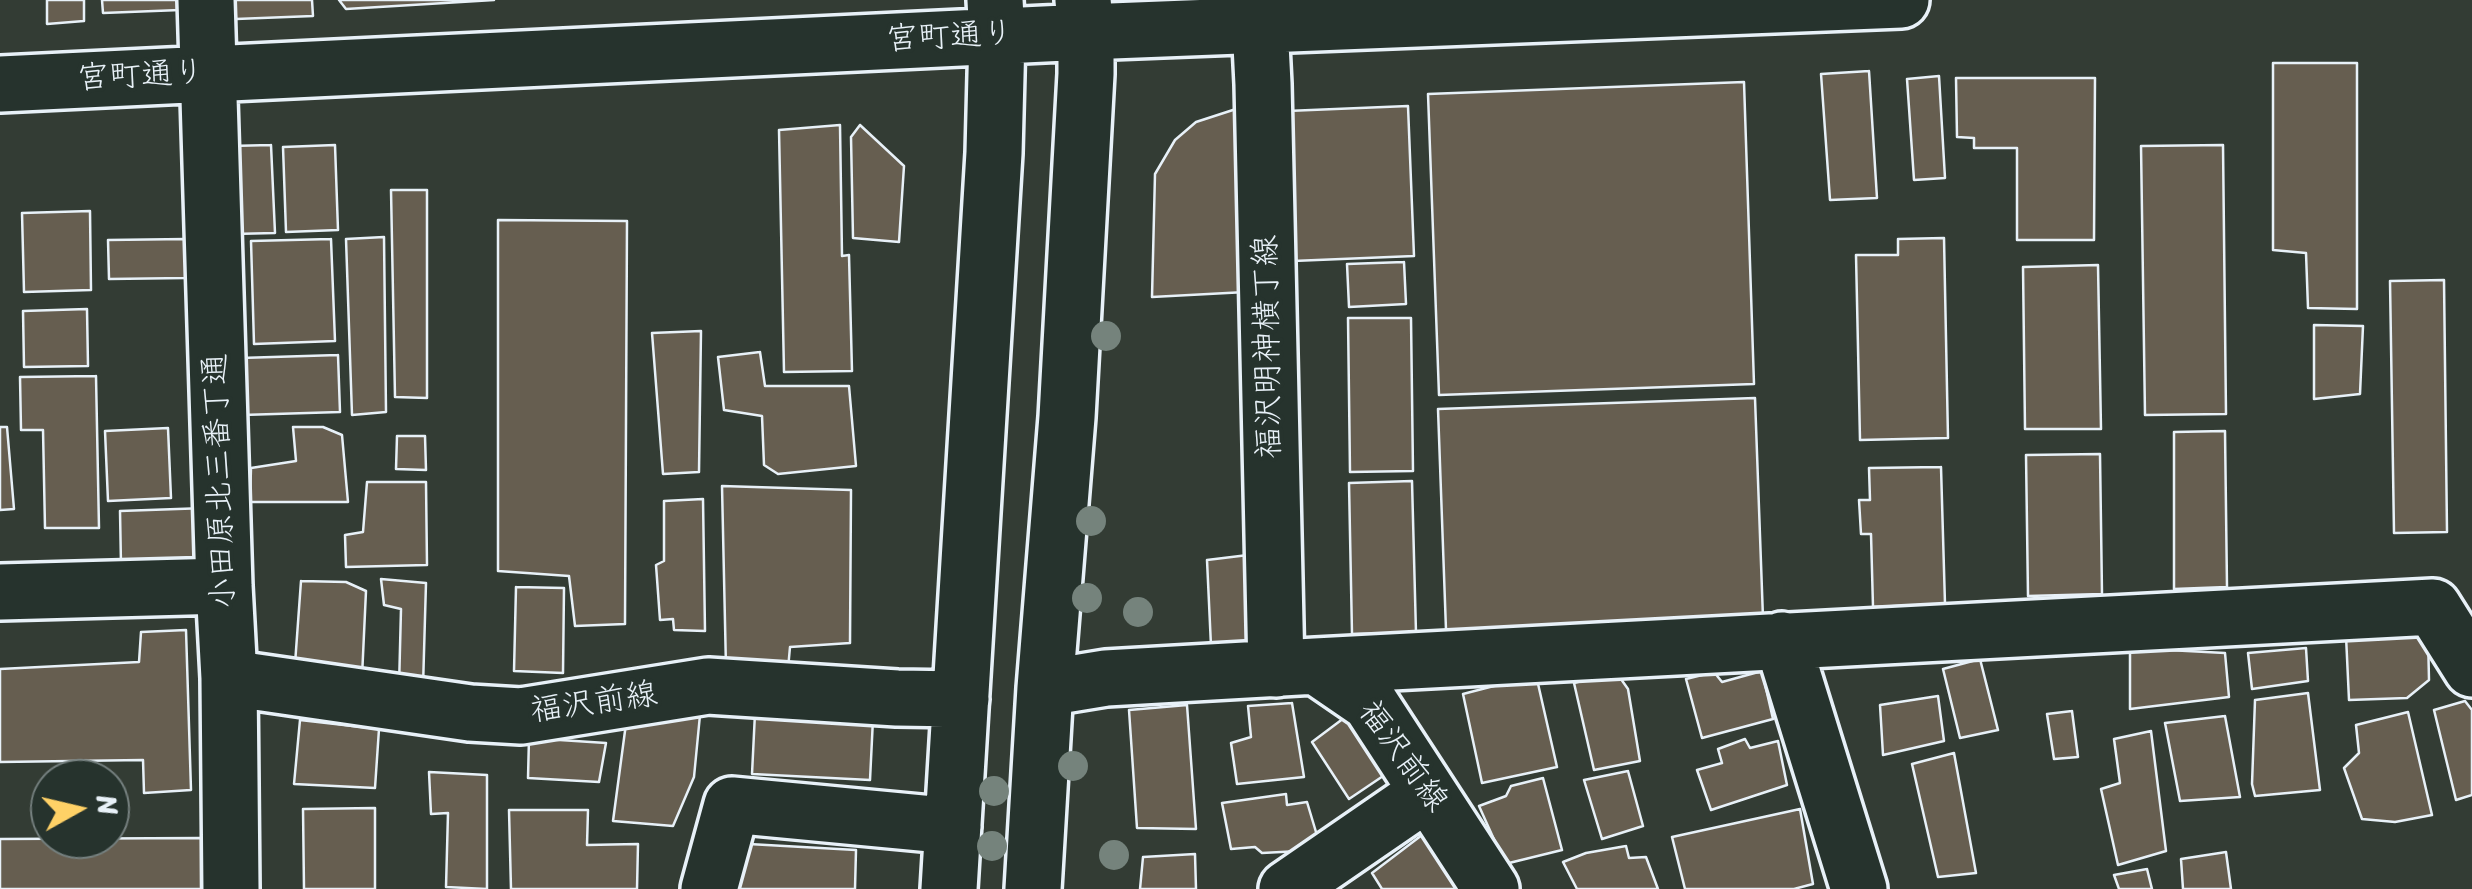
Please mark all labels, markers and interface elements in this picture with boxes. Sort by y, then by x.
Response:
street label: 宮町通り [885,15,1015,61]
street label: 宮町通り [76,54,206,100]
street label: 福沢明神横丁線 [1248,235,1290,459]
street label: 小田原北三番丁通 [197,352,245,610]
street label: 福沢前線 [528,676,660,732]
street label: 福沢前線 [1349,694,1455,820]
north arrow [30,759,130,859]
text: N [83,792,134,818]

